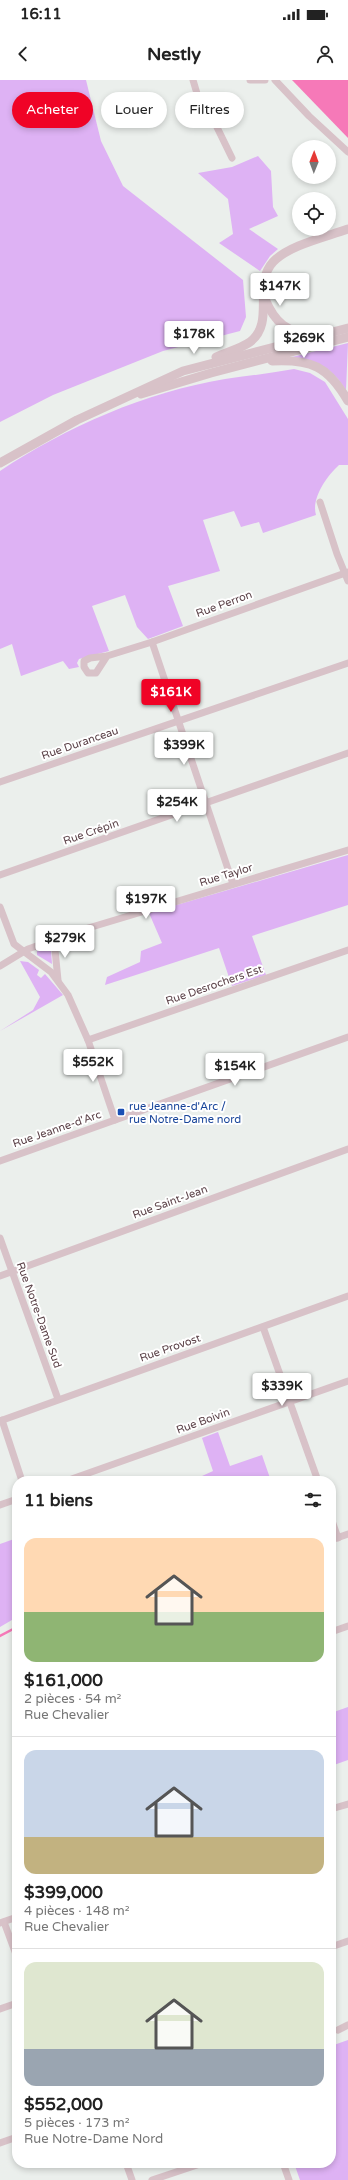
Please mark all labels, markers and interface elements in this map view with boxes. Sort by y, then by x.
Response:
text: 16:11 [20,5,62,23]
icon: back [12,43,34,65]
text: Nestly [147,43,201,65]
icon: person [314,43,336,65]
chip: Acheter [12,92,93,128]
chip: Louer [101,92,167,128]
chip: Filtres [175,92,244,128]
north arrow [292,140,336,184]
map controls [292,140,336,236]
button: locate [292,192,336,236]
pin: $147K [252,273,308,307]
text: $147K [259,278,301,294]
pin: $178K [166,321,222,355]
pin: $269K [276,325,332,359]
text: $178K [173,326,215,342]
text: $269K [283,330,325,346]
street label: Rue Perron [194,588,254,620]
pin: $161K [143,679,199,713]
text: $161K [150,684,192,700]
street label: Rue Duranceau [40,724,120,762]
pin: $399K [156,732,212,766]
text: $399K [163,737,205,753]
pin: $254K [149,789,205,823]
text: $254K [156,794,198,810]
street label: Rue Crépin [62,816,120,848]
street label: Rue Taylor [198,861,255,889]
pin: $197K [118,886,174,920]
text: $197K [125,891,167,907]
pin: $279K [37,925,93,959]
text: $279K [44,930,86,946]
street label: Rue Desrochers Est [164,962,264,1008]
pin: $552K [65,1049,121,1083]
pin: $154K [207,1053,263,1087]
text: $552K [72,1054,114,1070]
text: $154K [214,1058,256,1074]
place label: rue Jeanne-d'Arc / rue Notre-Dame nord [129,1100,241,1126]
marker: rue Jeanne-d'Arc / rue Notre-Dame nord [116,1107,126,1117]
street label: Rue Jeanne-d'Arc [11,1108,103,1150]
street label: Rue Saint-Jean [131,1182,209,1222]
street label: Rue Notre-Dame Sud [14,1260,64,1370]
street label: Rue Provost [138,1332,202,1364]
pin: $339K [254,1373,310,1407]
text: $339K [261,1378,303,1394]
street label: Rue Boivin [175,1405,231,1437]
icon: filters [302,1489,324,1511]
text: 11 biens [24,1490,93,1511]
icon: home [138,1564,210,1636]
text: $161,000 [24,1670,103,1691]
text: 2 pièces · 54 m² [24,1691,121,1707]
text: Rue Chevalier [24,1707,109,1723]
icon: home [138,1776,210,1848]
text: $399,000 [24,1882,103,1903]
text: 4 pièces · 148 m² [24,1903,130,1919]
text: Rue Chevalier [24,1919,109,1935]
icon: home [138,1988,210,2060]
text: $552,000 [24,2094,103,2115]
text: 5 pièces · 173 m² [24,2115,130,2131]
text: Rue Notre-Dame Nord [24,2131,163,2147]

